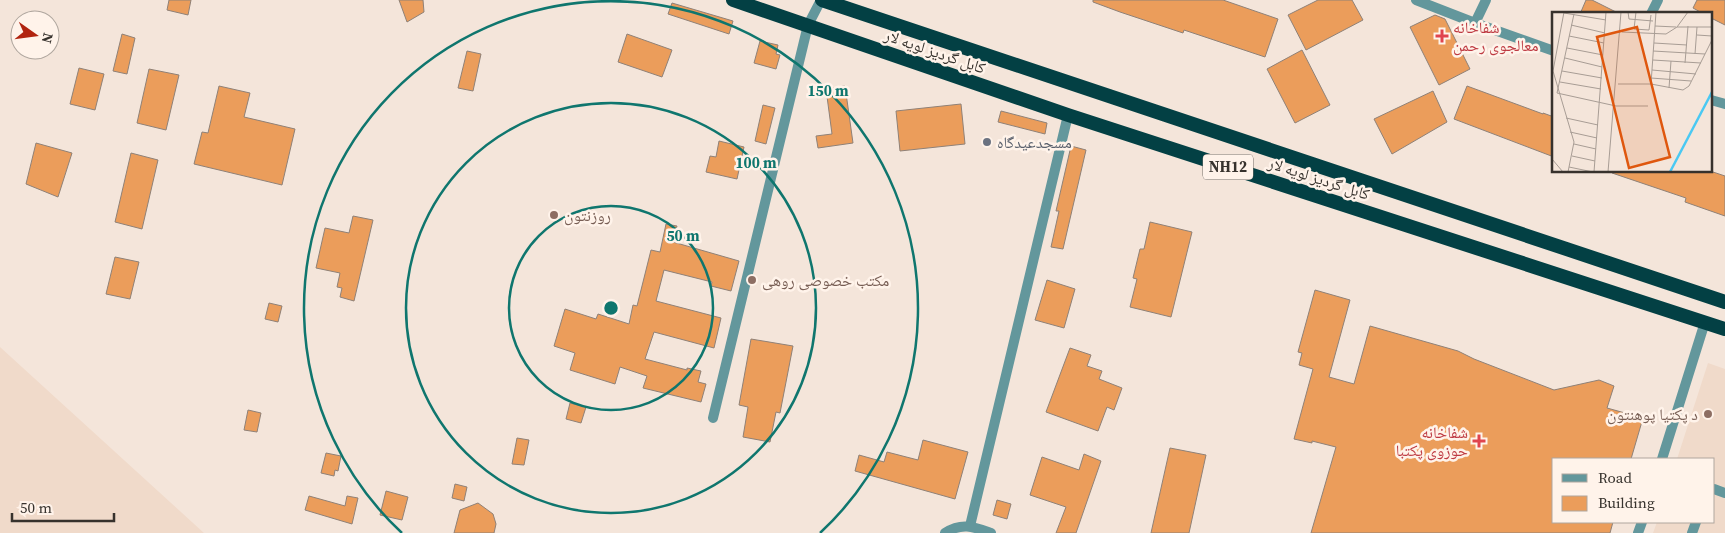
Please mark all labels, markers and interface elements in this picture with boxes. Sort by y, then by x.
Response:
north arrow [10,10,60,60]
inset map [1552,12,1712,172]
place label: شفاخانه معالجوی رحمن [1453,16,1538,56]
street label: کابل گردیز لویه لار [881,23,989,79]
marker: شفاخانه معالجوی رحمن [1435,29,1449,43]
text: N [37,31,59,46]
text: 150 m [807,80,849,101]
place label: مسجدعیدگاه [997,131,1072,153]
marker: مسجدعیدگاه [981,136,993,148]
street label: کابل گردیز لویه لار [1264,151,1373,205]
text: 100 m [735,152,777,173]
road number: NH12 [1203,154,1253,180]
place label: روزنتون [564,204,611,226]
marker: روزنتون [548,209,560,221]
text: 50 m [666,225,700,246]
place label: مکتب خصوصی روهی [762,269,889,291]
marker: مکتب خصوصی روهی [746,274,758,286]
centre of rings [602,299,620,317]
place label: د پکتیا پوهنتون [1607,403,1698,425]
marker: د پکتیا پوهنتون [1702,408,1714,420]
place label: شفاخانه حوزوی پکتبا [1396,421,1468,461]
marker: شفاخانه حوزوی پکتبا [1472,434,1486,448]
legend [1552,458,1715,523]
text: Road [1598,467,1632,488]
scale bar [12,490,115,522]
text: Building [1598,492,1655,513]
text: 50 m [20,497,52,518]

